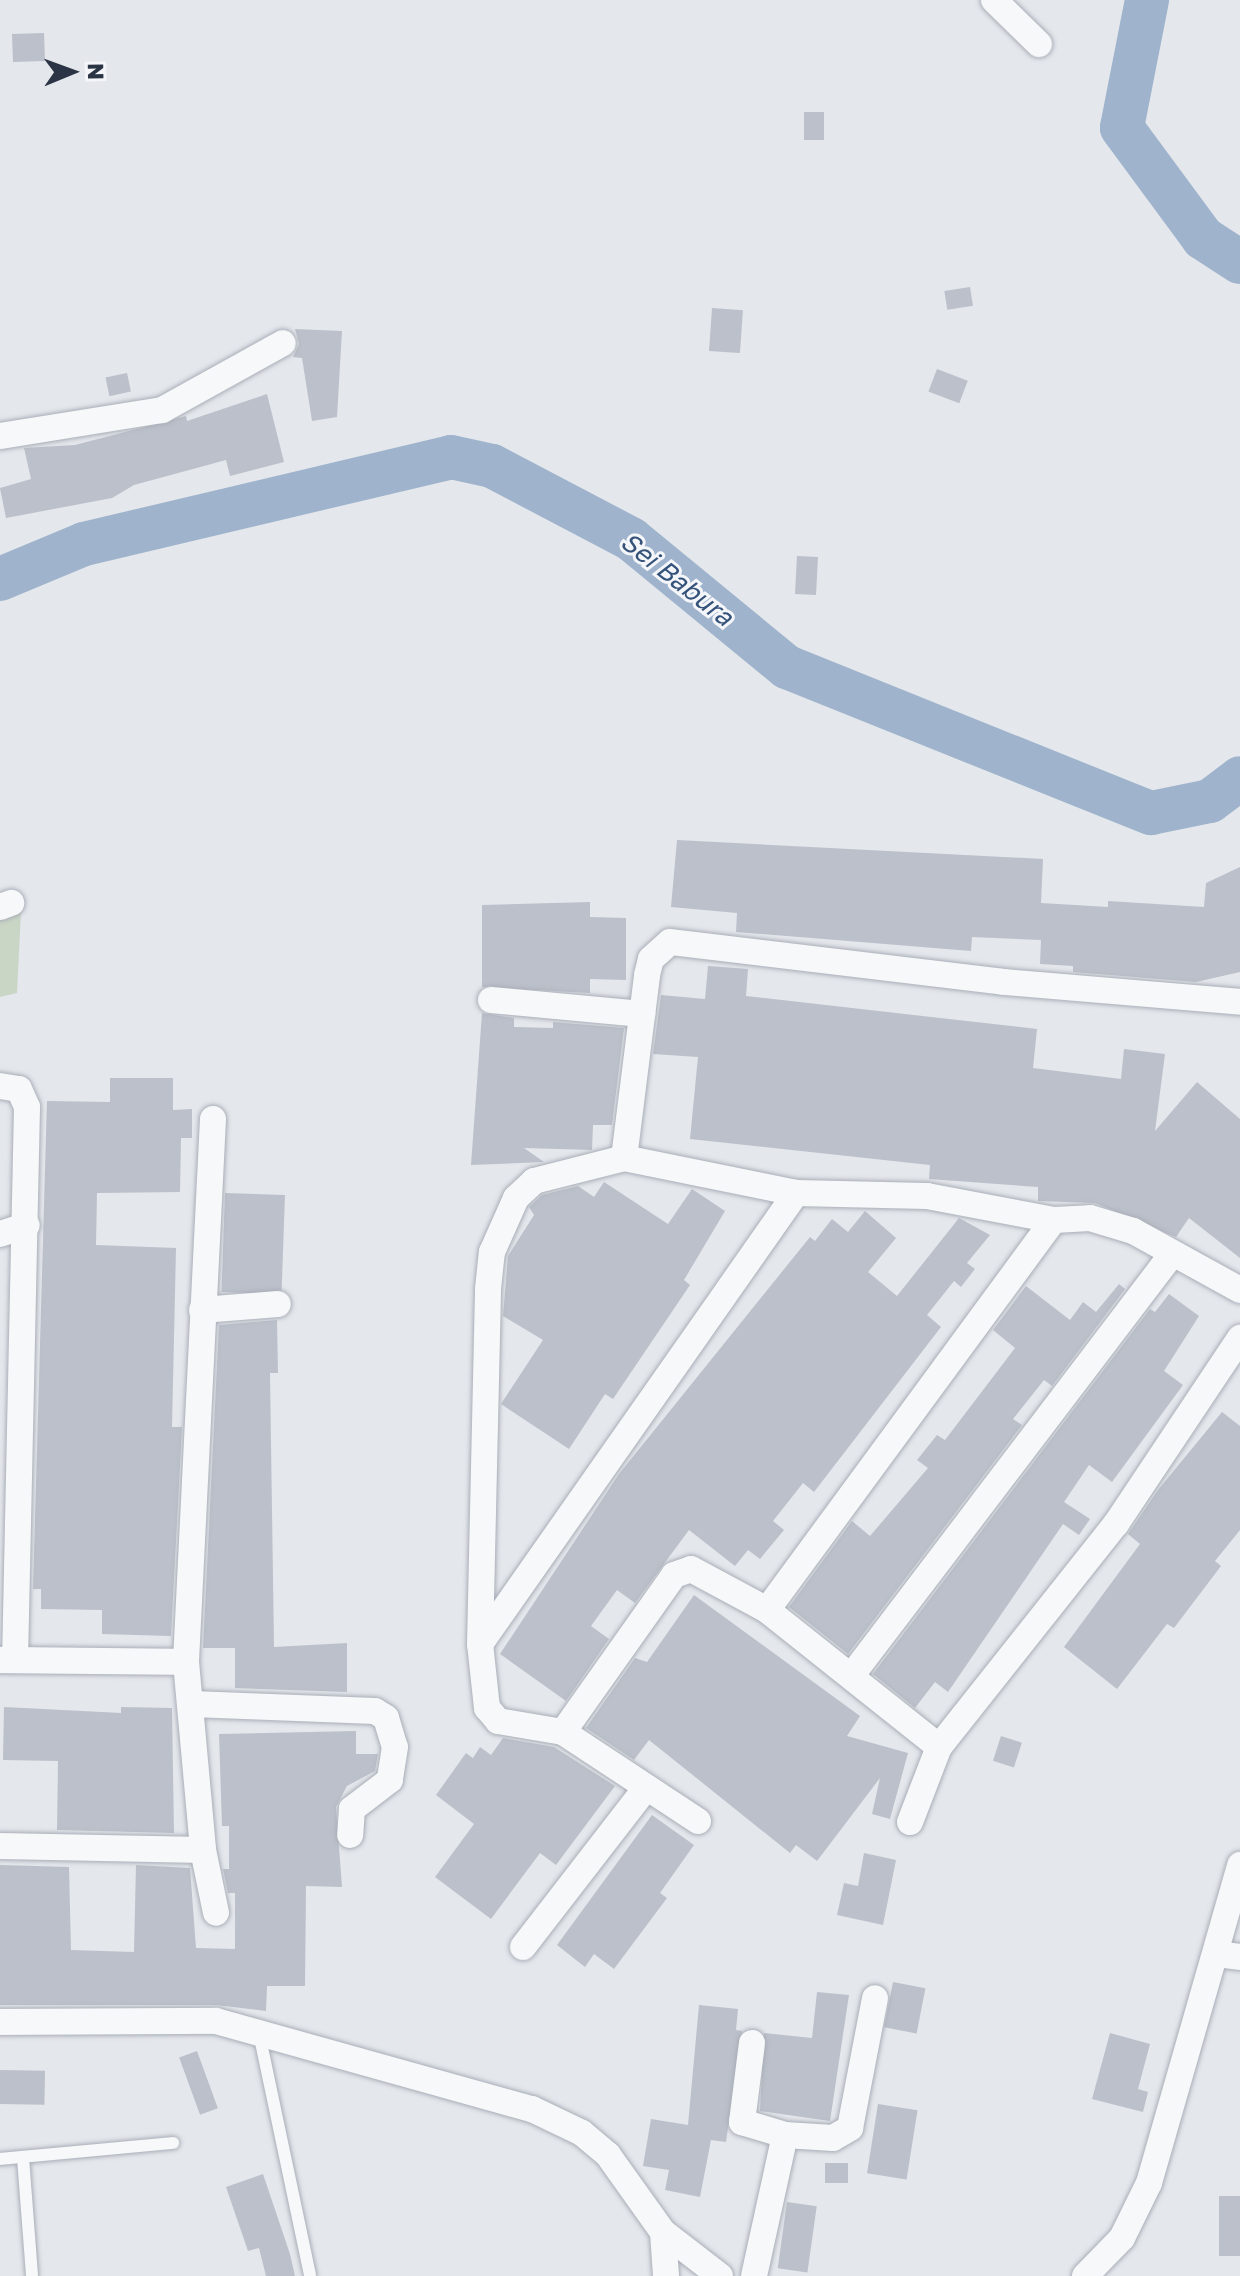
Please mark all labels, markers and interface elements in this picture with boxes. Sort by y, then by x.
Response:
north arrow [32,32,112,112]
text: N [83,63,110,80]
water label: Sei Babura [615,526,739,632]

